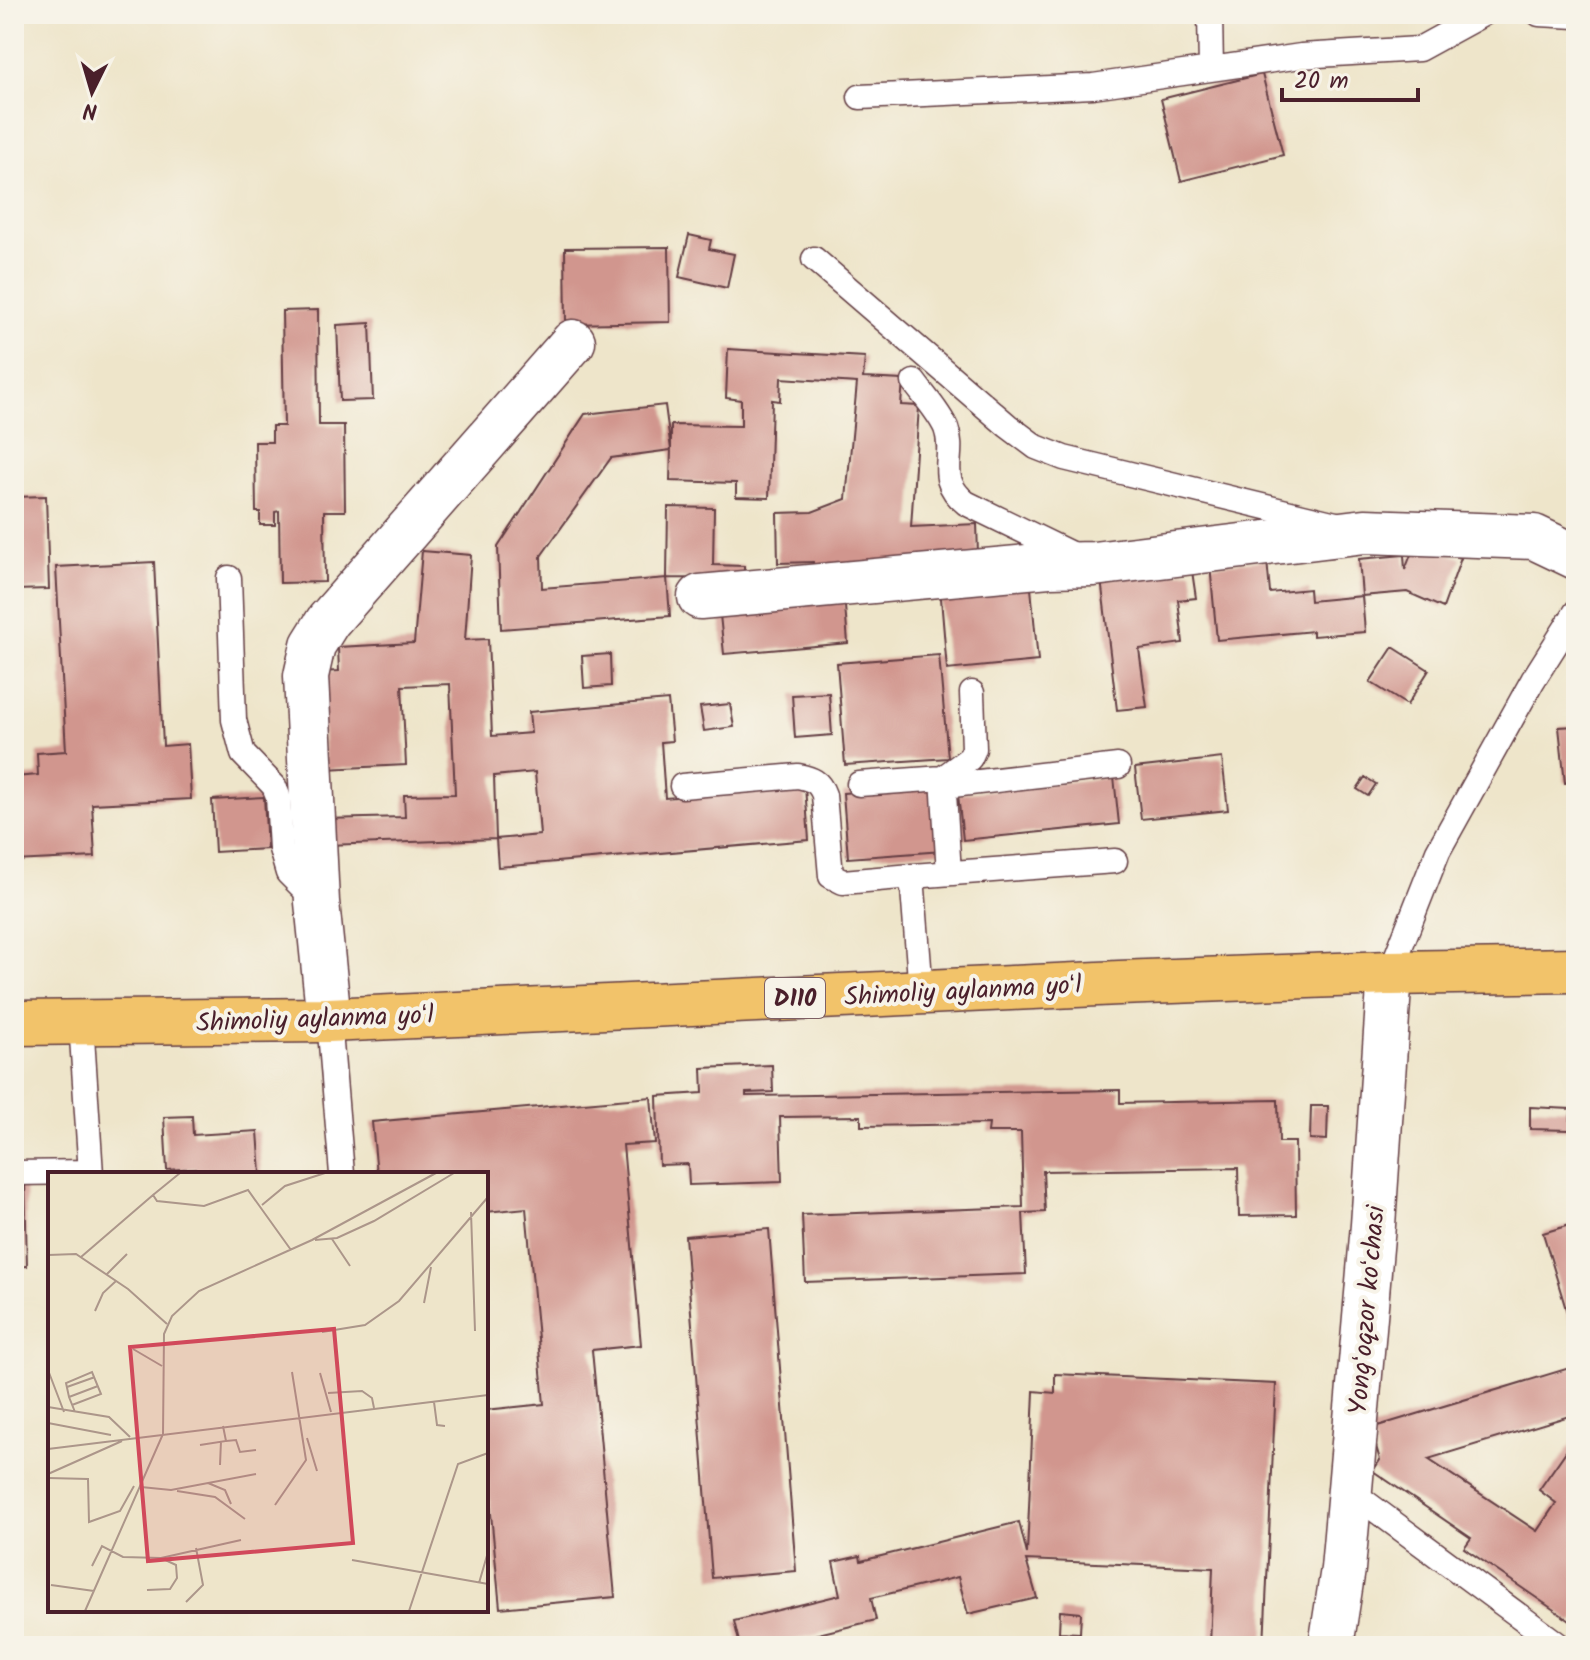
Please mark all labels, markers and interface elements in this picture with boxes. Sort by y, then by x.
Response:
north arrow [52,52,132,132]
scale bar [1282,52,1418,102]
text: 20 m [1294,62,1349,101]
text: N [82,91,99,127]
street label: Shimoliy aylanma yoʻl [843,965,1083,1019]
road number: D110 [765,978,825,1018]
street label: Shimoliy aylanma yoʻl [195,995,435,1045]
inset map [48,1172,488,1612]
street label: Yongʻoqzor koʻchasi [1338,1202,1398,1416]

